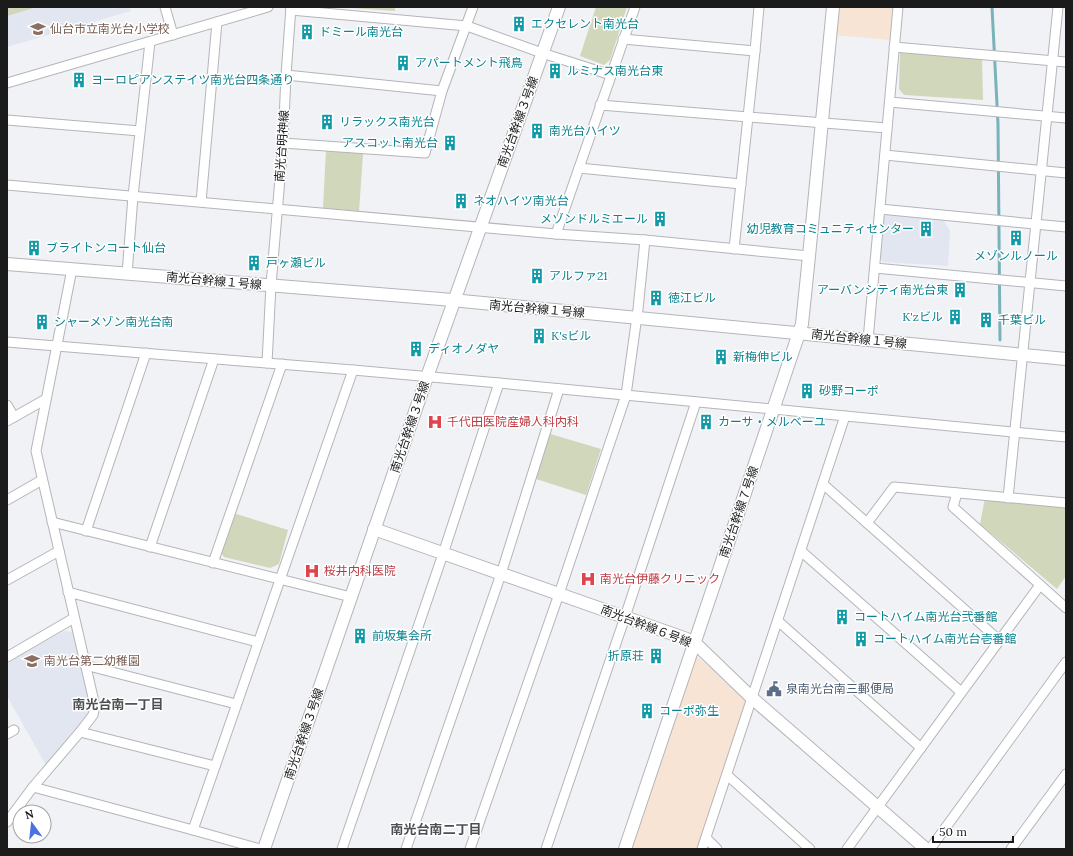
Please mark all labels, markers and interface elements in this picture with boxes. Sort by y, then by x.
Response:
building icon: エクセレント南光台 [510,15,528,33]
place label: エクセレント南光台 [531,16,639,31]
school or university icon: 仙台市立南光台小学校 [29,20,47,38]
place label: 仙台市立南光台小学校 [50,21,170,36]
building icon: ドミール南光台 [298,23,316,41]
place label: ドミール南光台 [319,24,403,39]
building icon: アパートメント飛鳥 [394,54,412,72]
place label: アパートメント飛鳥 [415,55,523,70]
building icon: ルミナス南光台東 [546,62,564,80]
place label: ルミナス南光台東 [567,63,663,78]
building icon: ヨーロピアンステイツ南光台四条通り [70,71,88,89]
place label: ヨーロピアンステイツ南光台四条通り [91,72,294,87]
street label: 南光台幹線３号線 [494,74,541,170]
street label: 南光台明神線 [272,110,291,182]
building icon: リラックス南光台 [318,113,336,131]
place label: リラックス南光台 [339,114,435,129]
building icon: 南光台ハイツ [528,122,546,140]
place label: 南光台ハイツ [549,123,621,138]
building icon: アスコット南光台 [441,134,459,152]
place label: アスコット南光台 [342,135,438,150]
building icon: ネオハイツ南光台 [452,192,470,210]
place label: ネオハイツ南光台 [473,193,569,208]
building icon: メゾンドルミエール [651,210,669,228]
place label: メゾンドルミエール [540,211,648,226]
building icon: 幼児教育コミュニティセンター [917,220,935,238]
place label: 幼児教育コミュニティセンター [747,221,914,236]
building icon: メゾンルノール [1007,229,1025,247]
building icon: ブライトンコート仙台 [25,239,43,257]
place label: ブライトンコート仙台 [46,240,166,255]
place label: メゾンルノール [974,248,1058,263]
building icon: 戸ヶ瀬ビル [245,254,263,272]
place label: 戸ヶ瀬ビル [266,255,326,270]
building icon: アルファ21 [528,267,546,285]
place label: アルファ21 [549,268,608,283]
street label: 南光台幹線１号線 [166,269,263,292]
building icon: アーバンシティ南光台東 [951,281,969,299]
place label: アーバンシティ南光台東 [817,282,948,297]
building icon: 徳江ビル [647,289,665,307]
place label: 徳江ビル [668,290,716,305]
street label: 南光台幹線１号線 [489,297,586,320]
building icon: K'zビル [946,308,964,326]
place label: K'zビル [902,309,943,324]
building icon: 千葉ビル [977,311,995,329]
place label: 千葉ビル [998,312,1046,327]
building icon: シャーメゾン南光台南 [33,313,51,331]
place label: シャーメゾン南光台南 [54,314,174,329]
street label: 南光台幹線１号線 [811,326,908,351]
building icon: K'sビル [530,327,548,345]
place label: K'sビル [551,328,591,343]
building icon: ディオノダヤ [407,340,425,358]
place label: ディオノダヤ [428,341,499,356]
building icon: 新梅伸ビル [712,348,730,366]
place label: 新梅伸ビル [733,349,793,364]
street label: 南光台幹線３号線 [387,379,432,475]
building icon: 砂野コーポ [798,382,816,400]
place label: 砂野コーポ [819,383,879,398]
hospital icon: 千代田医院産婦人科内科 [426,413,444,431]
building icon: カーサ・メルベーユ [697,413,715,431]
place label: 千代田医院産婦人科内科 [447,414,579,429]
place label: カーサ・メルベーユ [718,414,826,429]
street label: 南光台幹線７号線 [716,464,761,560]
hospital icon: 桜井内科医院 [303,562,321,580]
place label: 桜井内科医院 [324,563,396,578]
hospital icon: 南光台伊藤クリニック [579,570,597,588]
place label: 南光台伊藤クリニック [600,571,720,586]
street label: 南光台幹線６号線 [599,601,694,650]
building icon: コートハイム南光台弐番館 [833,608,851,626]
place label: コートハイム南光台弐番館 [854,609,998,624]
building icon: 前坂集会所 [351,627,369,645]
place label: 前坂集会所 [372,628,432,643]
building icon: コートハイム南光台壱番館 [852,630,870,648]
place label: コートハイム南光台壱番館 [873,631,1017,646]
building icon: 折原荘 [647,647,665,665]
place label: 折原荘 [608,648,644,663]
school or university icon: 南光台第二幼稚園 [23,652,41,670]
place label: 南光台第二幼稚園 [44,653,140,668]
public building icon: 泉南光台南三郵便局 [765,680,783,698]
place label: 泉南光台南三郵便局 [786,681,894,696]
street label: 南光台幹線３号線 [281,686,326,782]
district label: 南光台南一丁目 [72,696,164,713]
building icon: コーポ弥生 [638,702,656,720]
place label: コーポ弥生 [659,703,719,718]
north arrow [12,804,52,844]
text: N [23,806,36,822]
scale bar [933,818,1013,844]
district label: 南光台南二丁目 [390,821,482,838]
text: 50 m [939,824,967,839]

